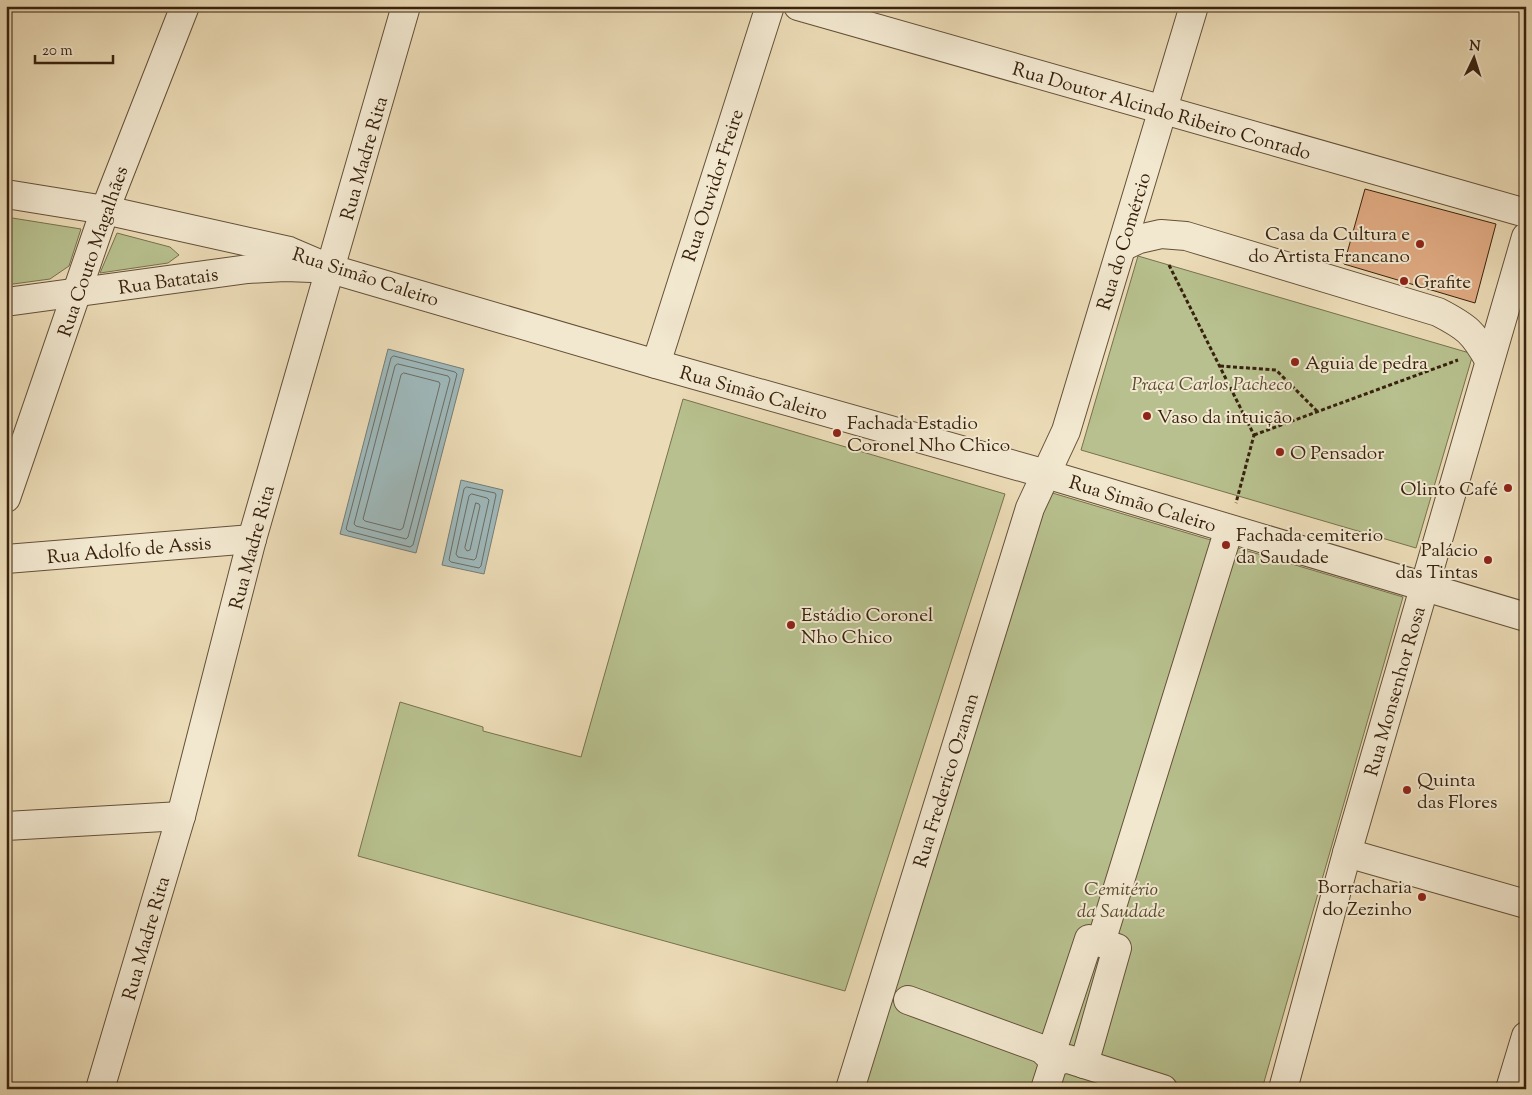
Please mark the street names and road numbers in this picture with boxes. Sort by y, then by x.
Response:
street label: Rua Doutor Alcindo Ribeiro Conrado [1009,57,1314,168]
street label: Rua Madre Rita [335,93,396,224]
street label: Rua Ouvidor Freire [677,106,752,265]
street label: Rua Couto Magalhães [52,163,136,341]
street label: Rua do Comércio [1092,170,1159,314]
street label: Rua Simão Caleiro [288,242,442,315]
street label: Rua Batatais [117,262,220,303]
street label: Rua Simão Caleiro [676,360,830,428]
street label: Rua Simão Caleiro [1065,470,1219,541]
street label: Rua Madre Rita [224,482,283,613]
street label: Rua Adolfo de Assis [46,531,212,572]
street label: Rua Monsenhor Rosa [1359,603,1434,780]
street label: Rua Frederico Ozanan [908,690,987,871]
street label: Rua Madre Rita [117,873,178,1004]

